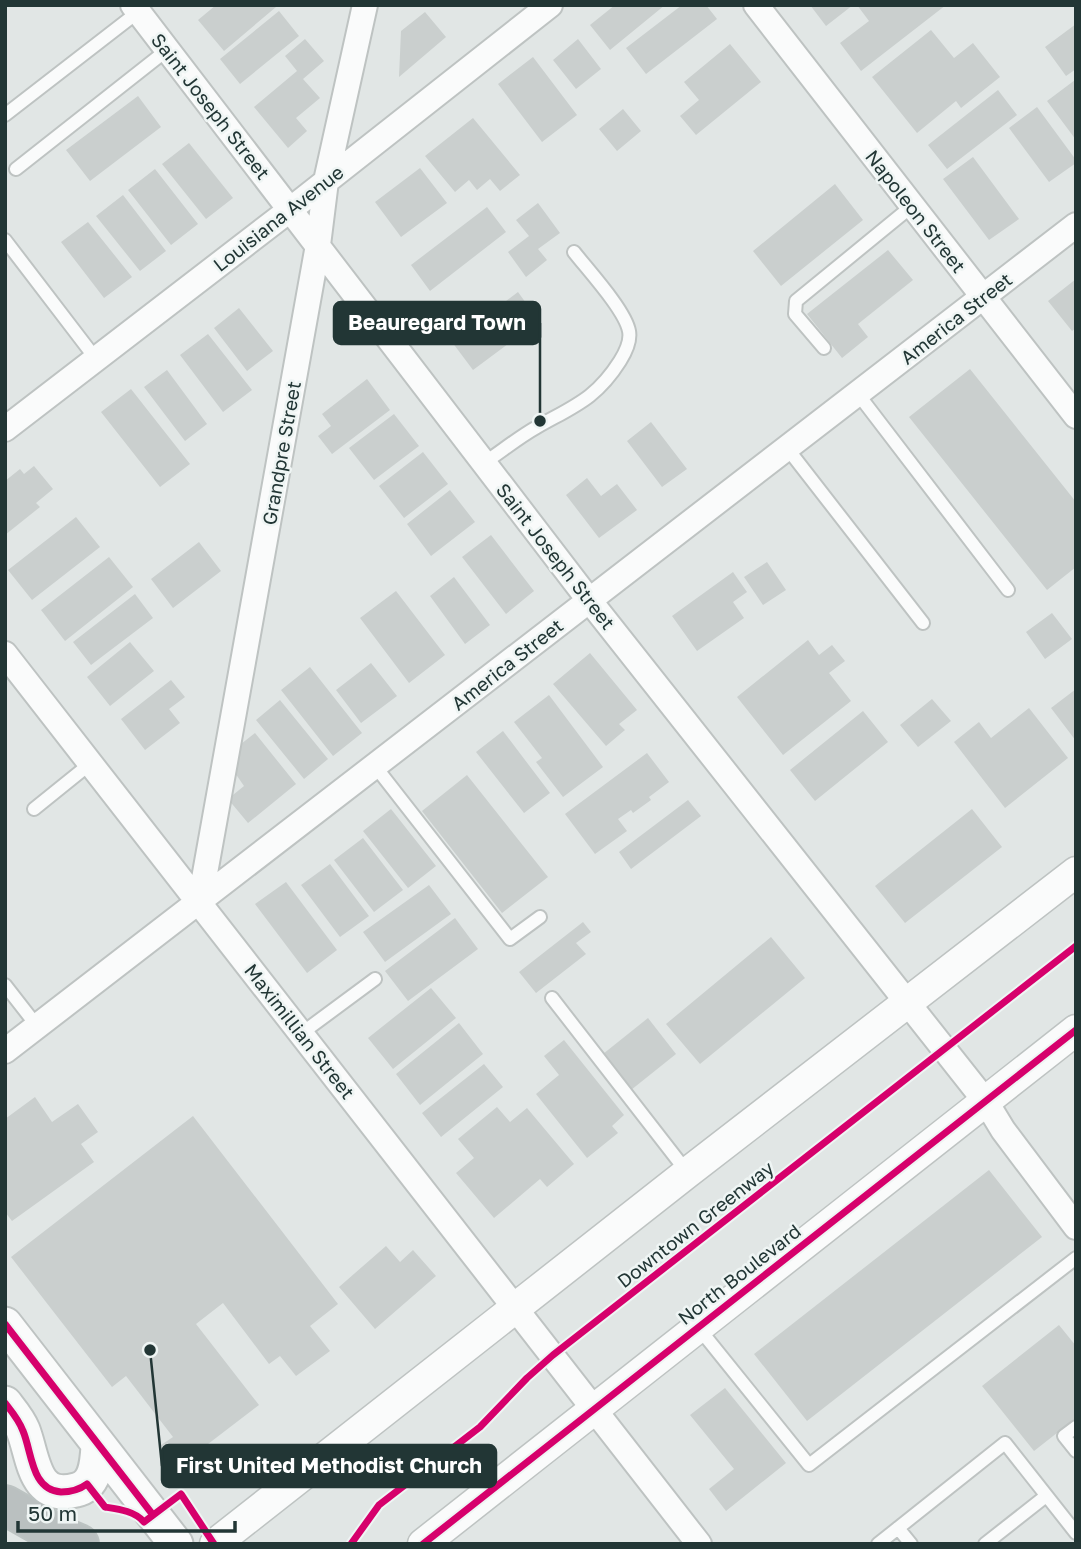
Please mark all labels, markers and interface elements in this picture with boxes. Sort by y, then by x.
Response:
street label: Saint Joseph Street [147,28,275,184]
street label: Napoleon Street [861,145,971,277]
street label: Louisiana Avenue [208,160,348,276]
street label: America Street [896,267,1016,369]
callout: Beauregard Town [334,302,540,344]
text: Beauregard Town [348,309,526,335]
street label: Grandpre Street [257,379,305,527]
street label: Saint Joseph Street [492,478,620,634]
street label: America Street [447,613,567,715]
street label: Maximillian Street [240,959,360,1103]
street label: Downtown Greenway [612,1156,778,1292]
street label: North Boulevard [673,1219,805,1329]
callout: First United Methodist Church [162,1445,496,1487]
text: First United Methodist Church [176,1452,482,1478]
scale bar [18,1490,234,1534]
text: 50 m [28,1500,77,1526]

